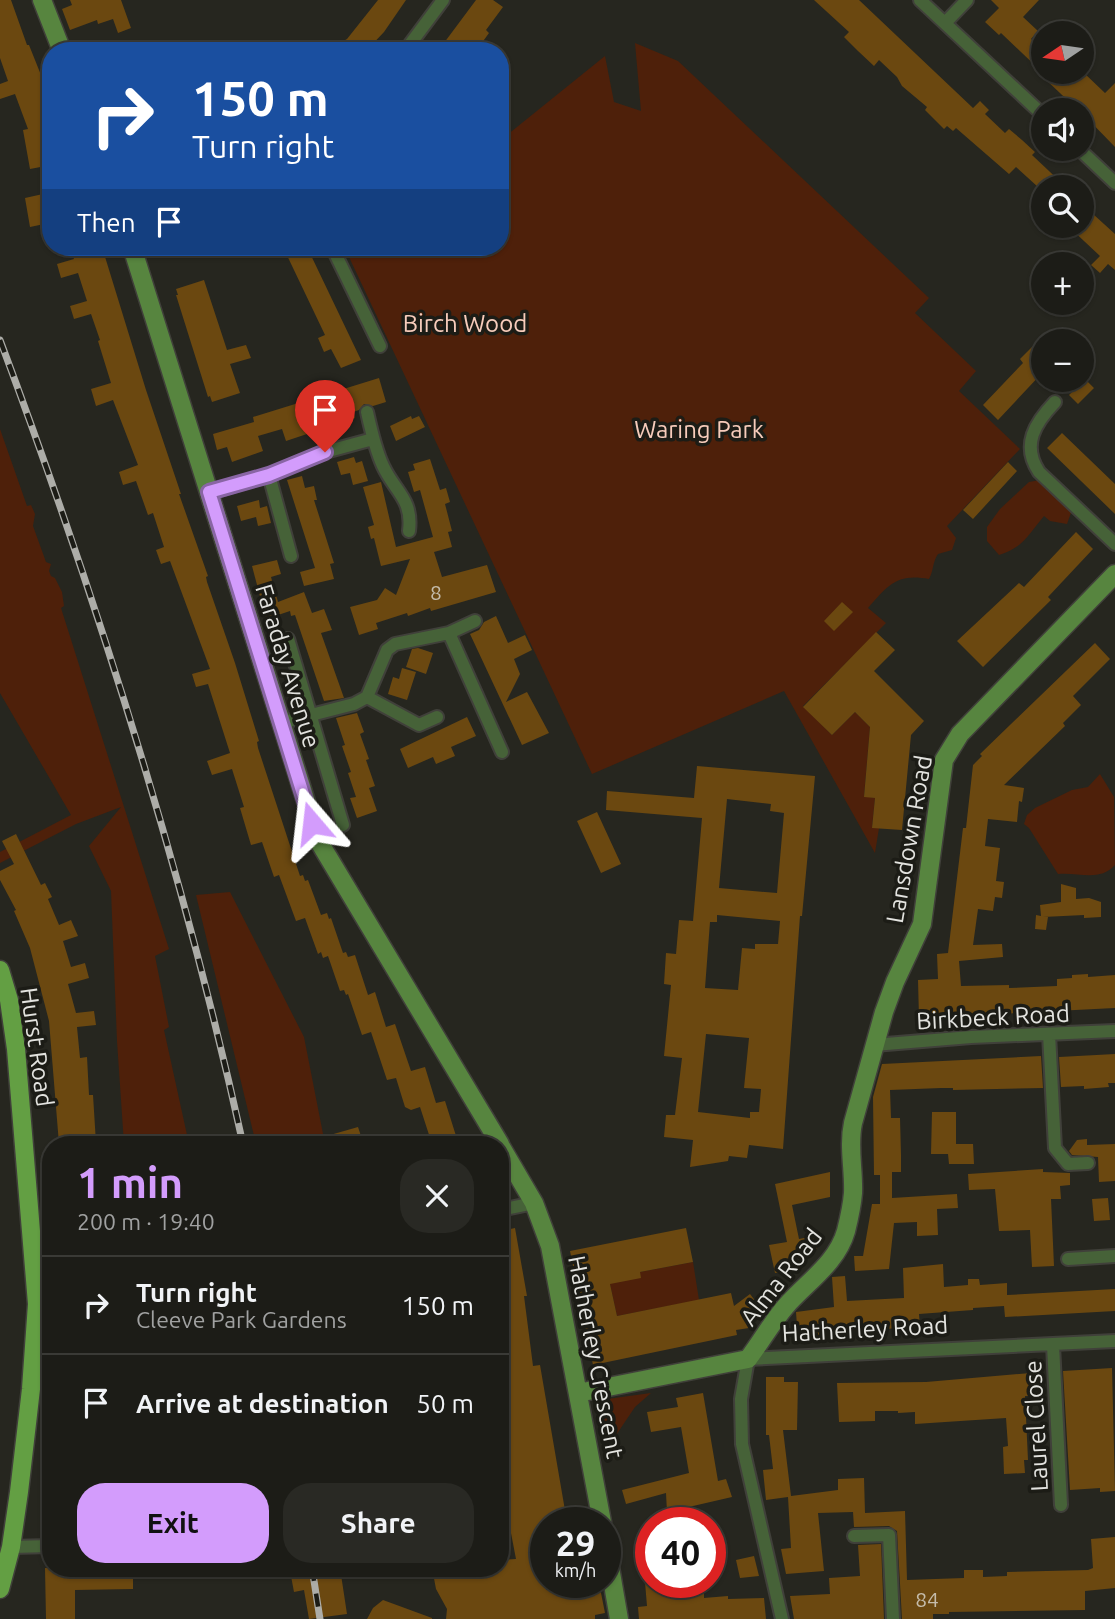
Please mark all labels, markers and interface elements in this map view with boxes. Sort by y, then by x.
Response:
north arrow [1031,21,1094,84]
map controls [1031,21,1094,392]
icon: right [77,70,168,161]
text: 150 m [192,70,329,125]
button: sound [1031,98,1094,161]
text: Turn right [192,128,334,164]
button: search [1031,175,1094,238]
icon: arrive [150,203,188,241]
text: Then [77,208,136,237]
button: + [1031,252,1094,315]
park label: Birch Wood [403,310,527,337]
button: − [1031,329,1094,392]
pin [295,380,355,452]
icon: arrive [306,391,344,429]
park label: Waring Park [634,416,764,443]
house number: 8 [430,580,442,604]
street label: Faraday Avenue [250,581,326,751]
street label: Lansdown Road [881,753,937,925]
position arrow [275,786,349,860]
street label: Hurst Road [15,986,59,1108]
street label: Birkbeck Road [916,999,1070,1035]
text: 1 min [77,1159,183,1206]
button: close [400,1159,474,1233]
text: 200 m · 19:40 [77,1209,215,1234]
street label: Alma Road [735,1223,827,1331]
street label: Hatherley Crescent [563,1253,629,1461]
text: Turn right [136,1278,257,1307]
icon: right [77,1286,115,1324]
text: 150 m [402,1291,474,1320]
text: Cleeve Park Gardens [136,1307,347,1332]
street label: Hatherley Road [781,1311,949,1347]
street label: Laurel Close [1019,1360,1053,1492]
icon: arrive [77,1384,115,1422]
text: Arrive at destination [136,1389,389,1418]
text: 50 m [416,1389,474,1418]
button: Exit [77,1483,269,1563]
button: Share [283,1483,474,1563]
speed limit sign: 40 [635,1507,726,1598]
text: 29 [556,1523,595,1563]
text: km/h [555,1560,596,1580]
house number: 84 [915,1587,939,1611]

